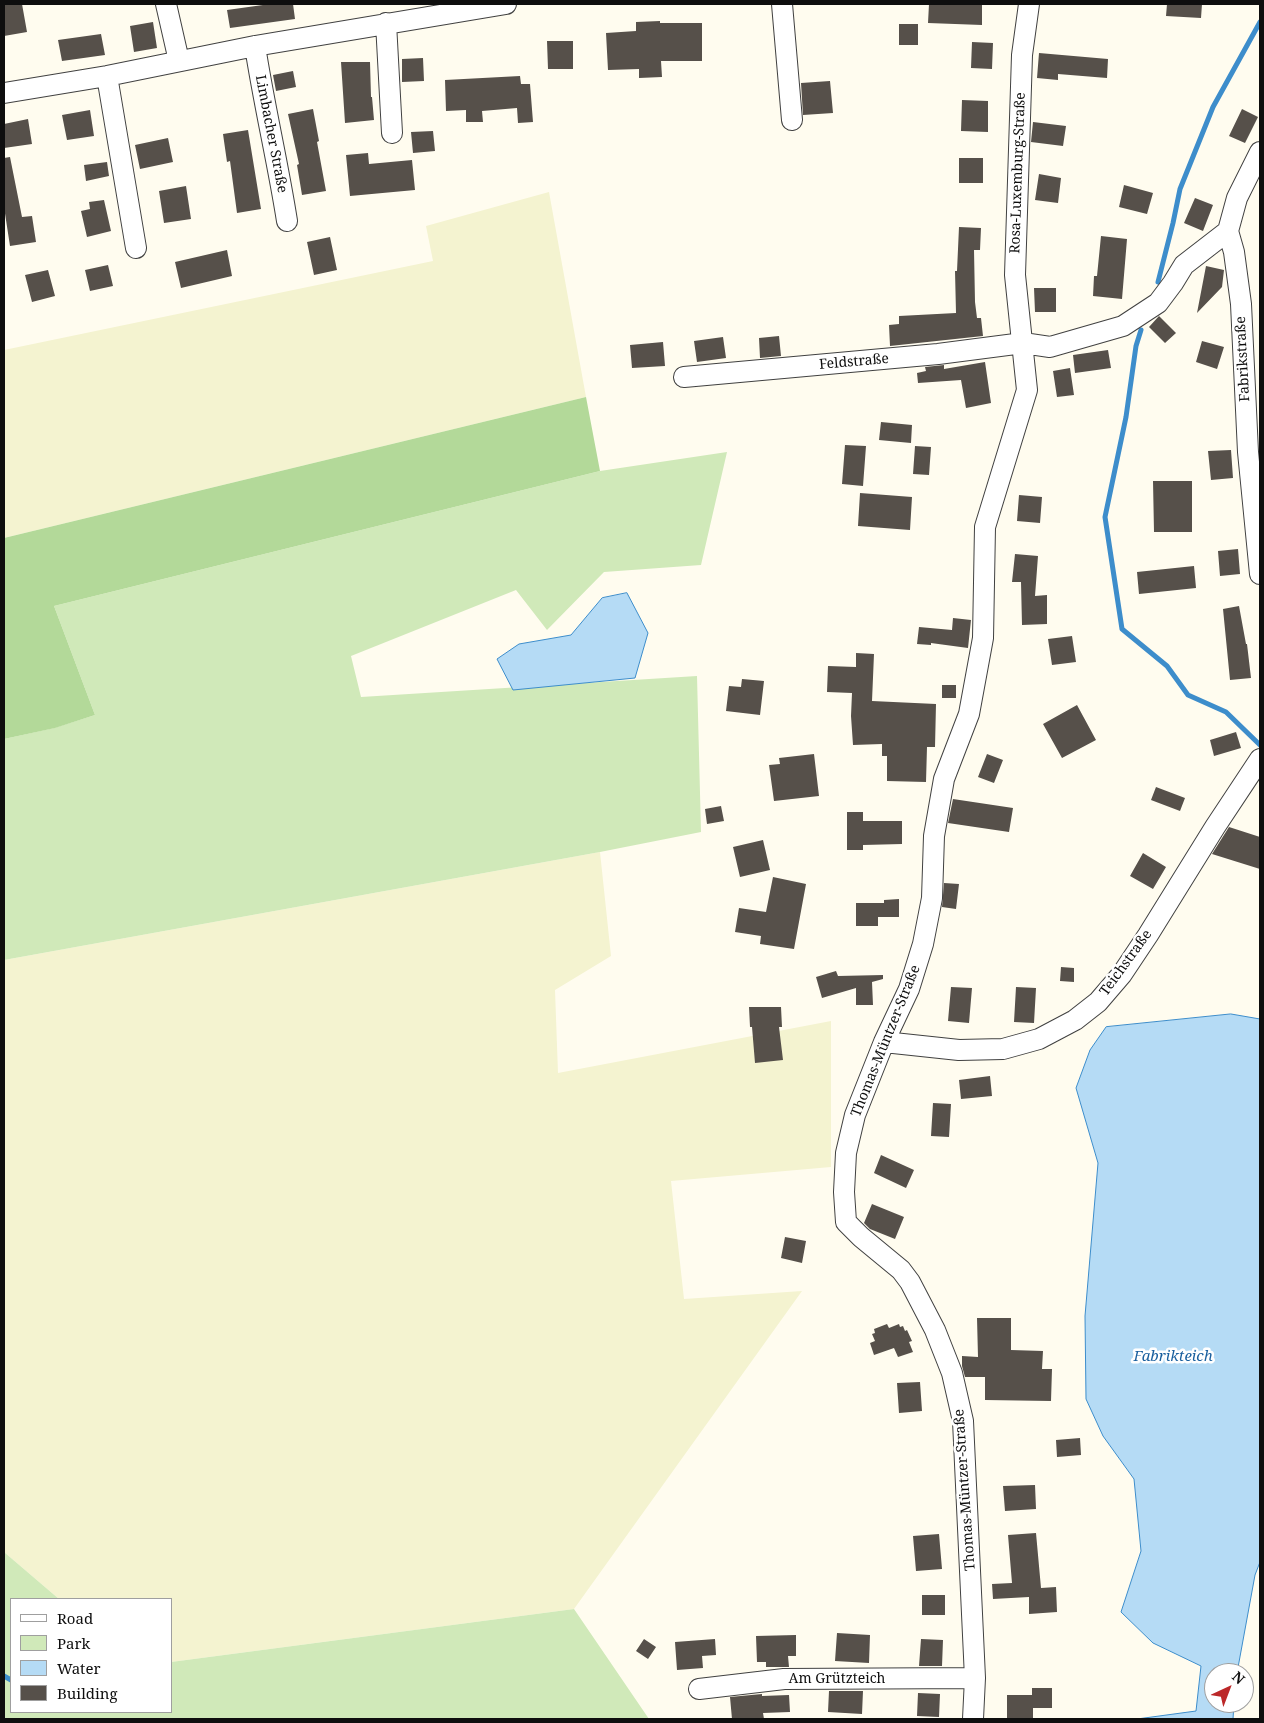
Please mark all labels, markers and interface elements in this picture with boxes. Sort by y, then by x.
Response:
street label: Limbacher Straße [251,74,291,194]
street label: Rosa-Luxemburg-Straße [1007,92,1029,254]
street label: Fabrikstraße [1232,316,1254,402]
street label: Feldstraße [818,351,890,373]
street label: Teichstraße [1096,927,1156,999]
street label: Thomas-Müntzer-Straße [848,963,924,1119]
water label: Fabrikteich [1133,1348,1213,1366]
street label: Thomas-Müntzer-Straße [951,1409,979,1571]
legend [10,1598,172,1713]
text: Road [57,1608,93,1628]
text: Park [57,1633,90,1653]
text: Water [57,1658,100,1678]
north arrow [1204,1663,1254,1713]
text: N [1228,1667,1249,1688]
street label: Am Grützteich [789,1671,885,1687]
text: Building [57,1683,118,1703]

